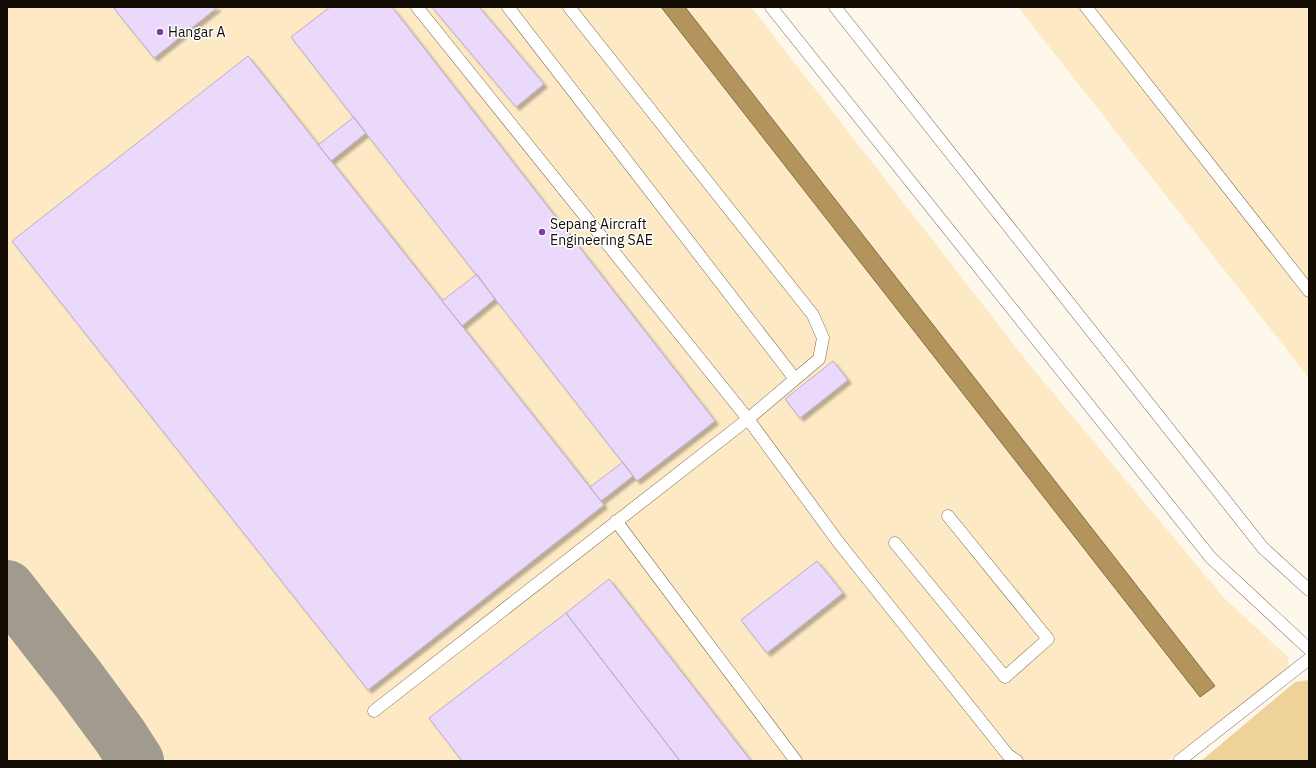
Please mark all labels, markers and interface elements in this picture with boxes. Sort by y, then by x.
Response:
place label: Hangar A [168,23,226,41]
marker: Hangar A [155,27,165,37]
place label: Sepang Aircraft Engineering SAE [550,215,653,249]
marker: Sepang Aircraft Engineering SAE [537,227,547,237]

